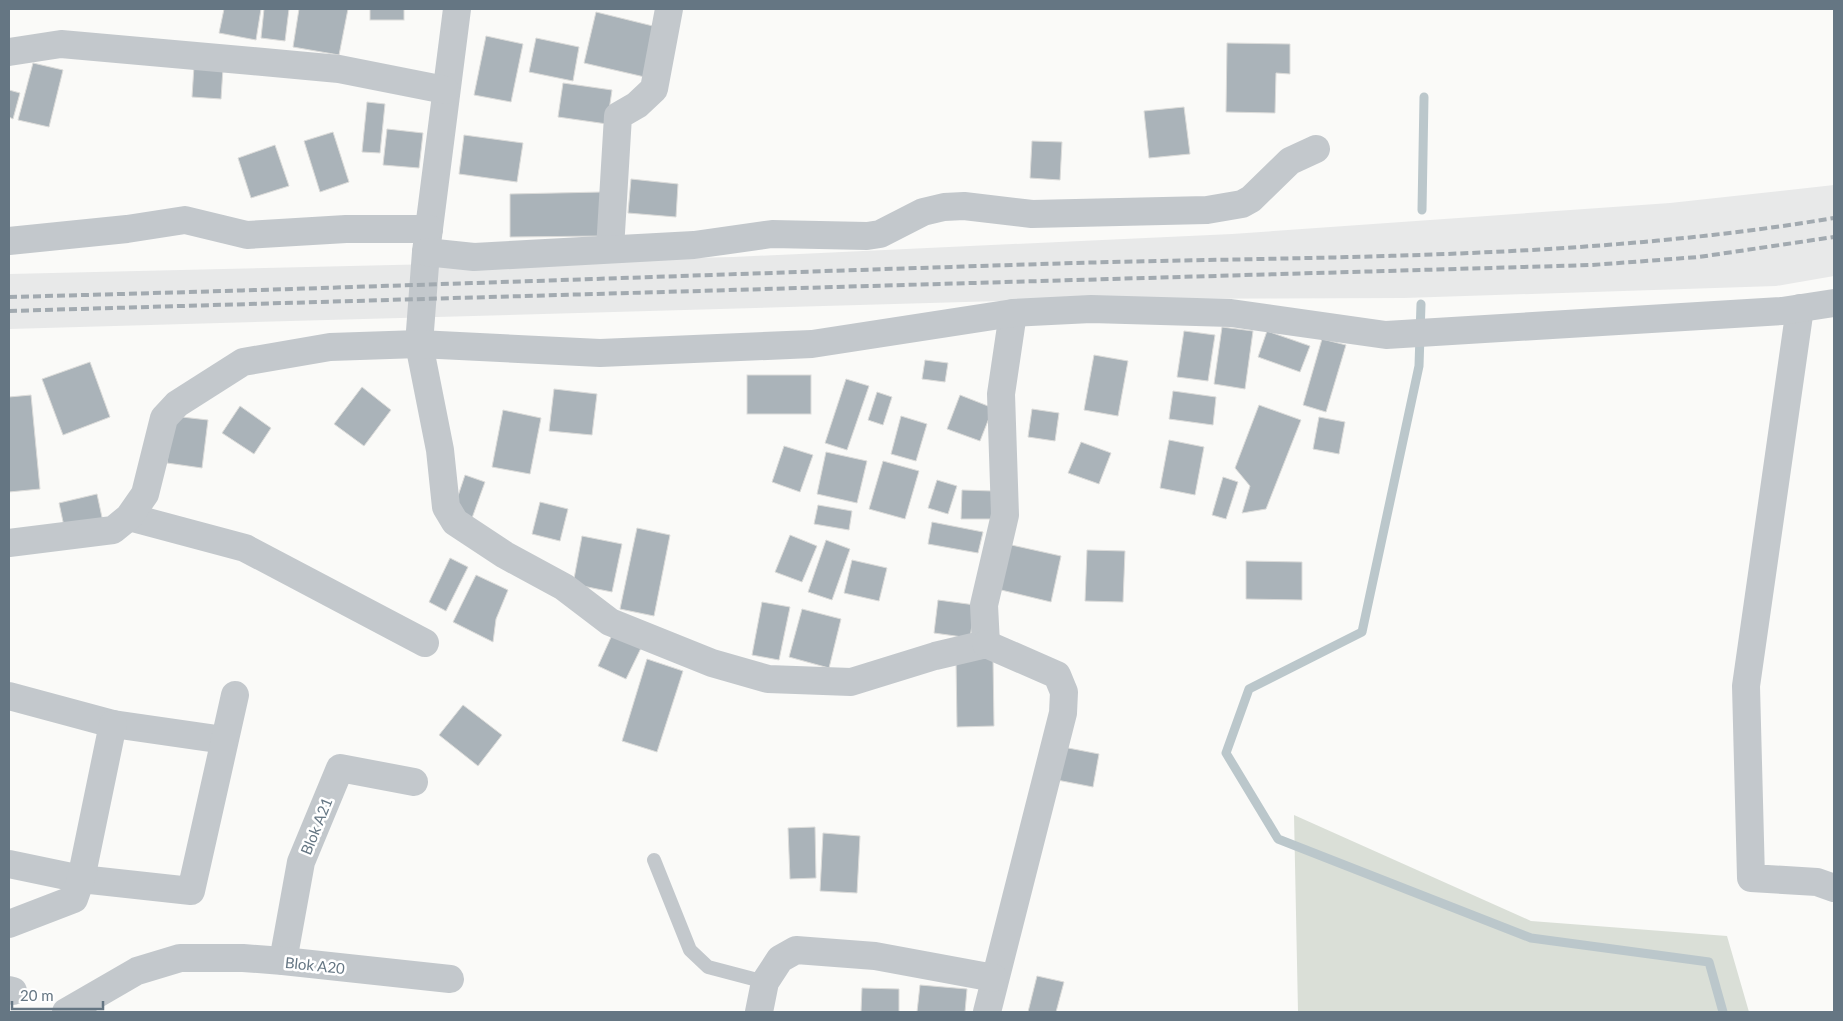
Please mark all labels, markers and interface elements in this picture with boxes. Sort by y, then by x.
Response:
street label: Blok A21 [296,795,336,857]
street label: Blok A20 [284,953,346,977]
scale bar [12,978,104,1010]
text: 20 m [20,986,54,1004]

